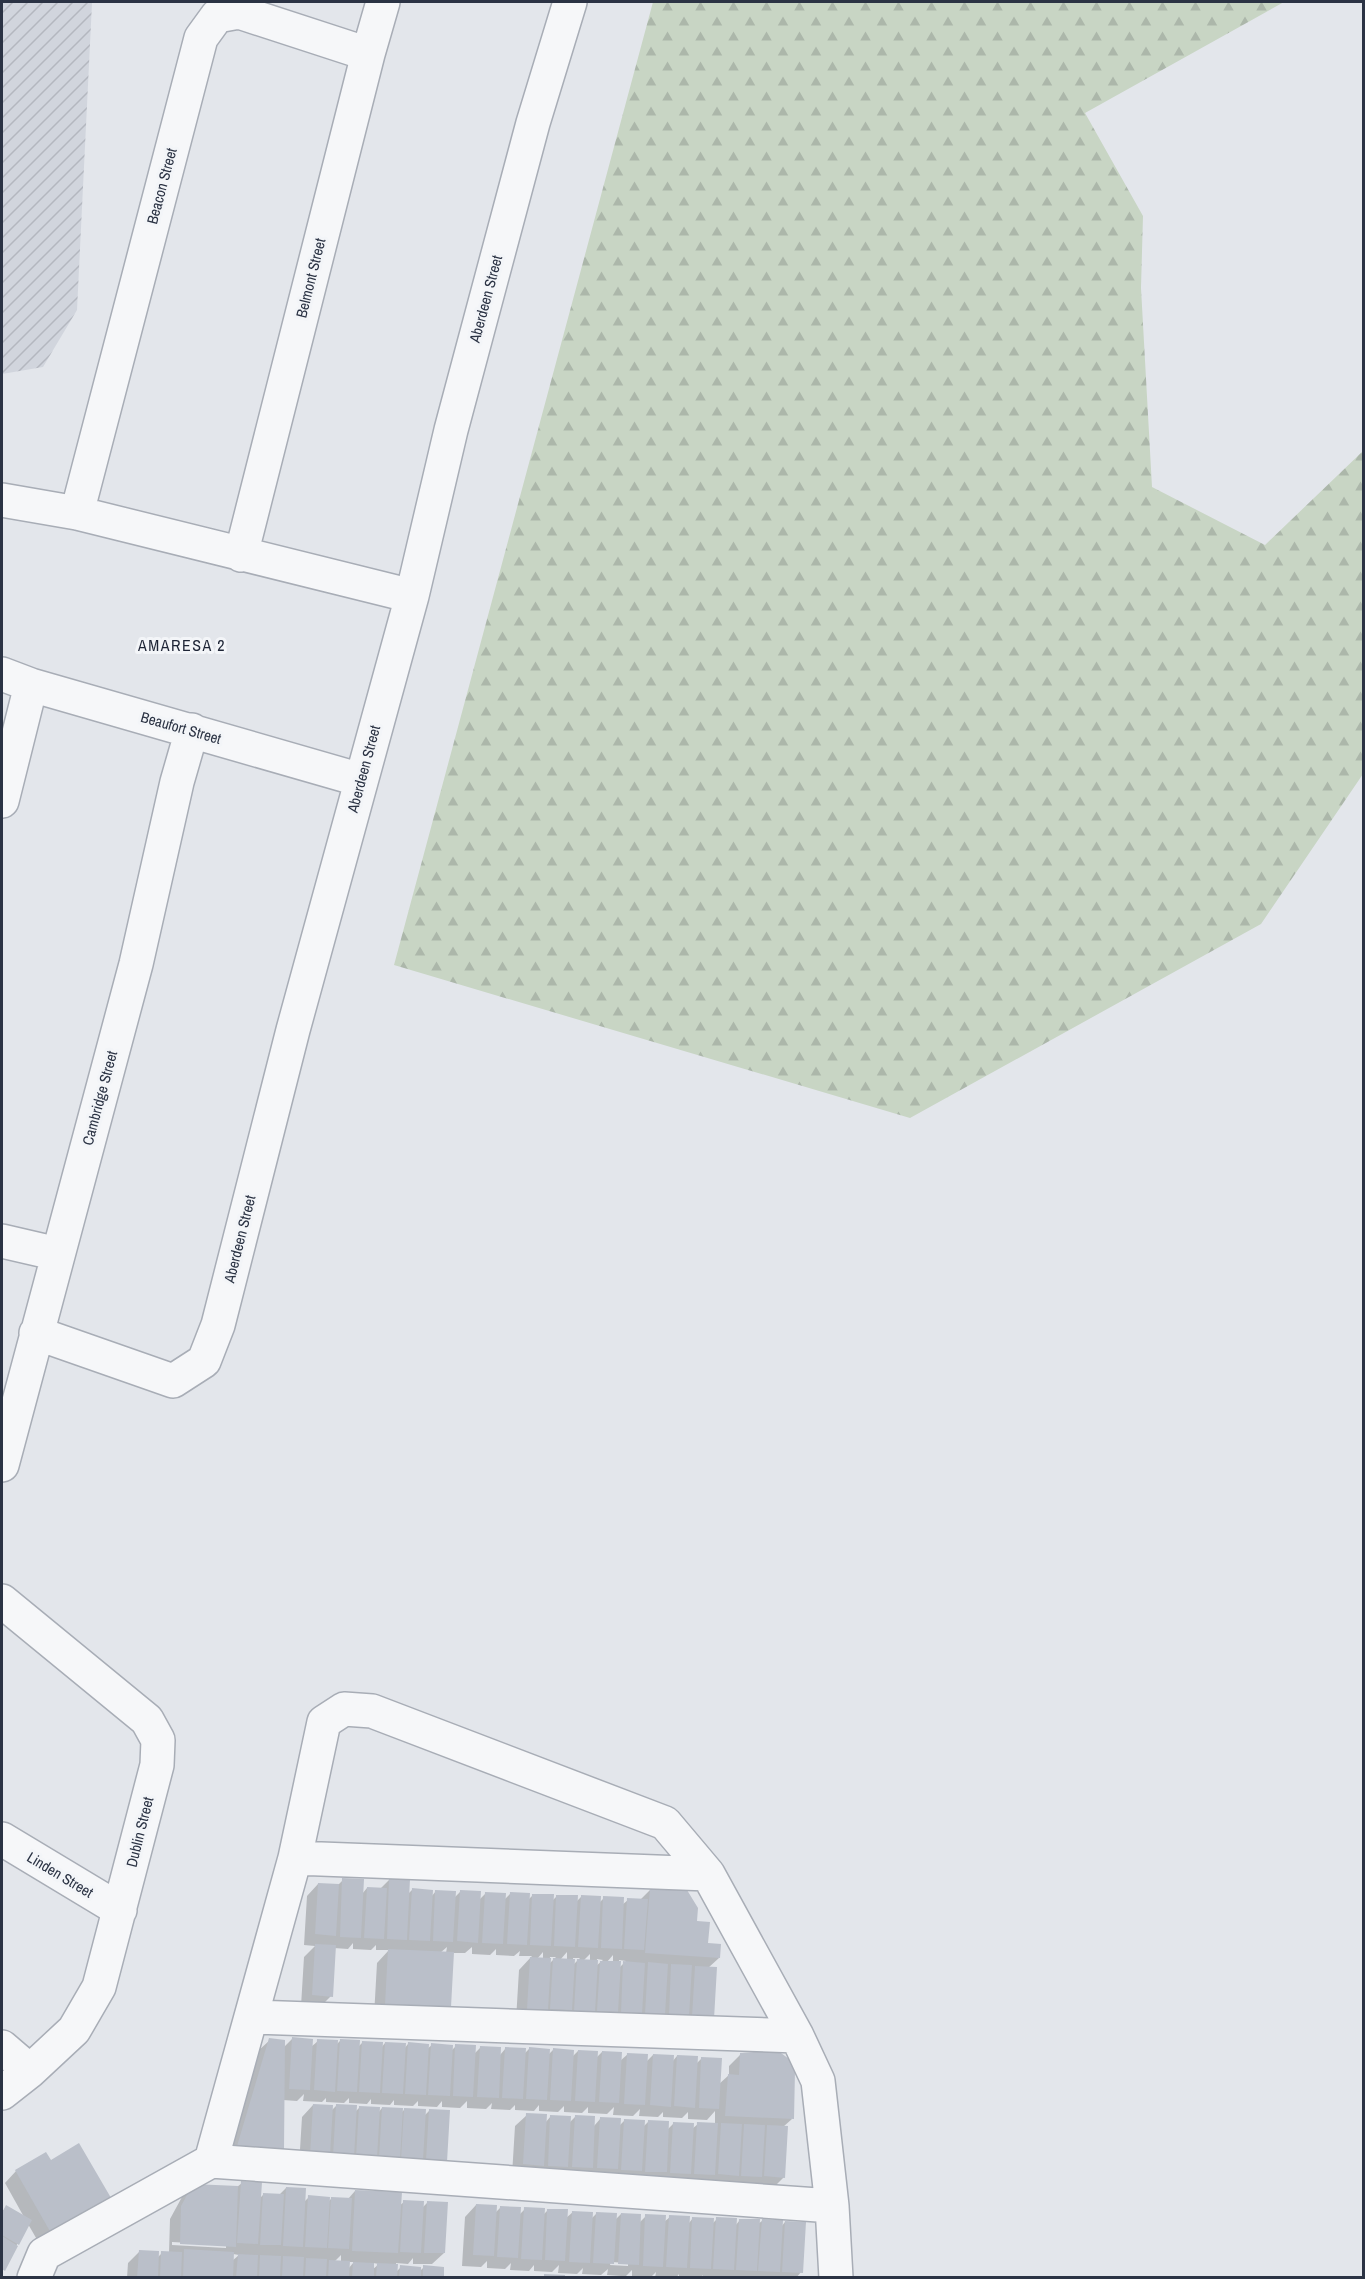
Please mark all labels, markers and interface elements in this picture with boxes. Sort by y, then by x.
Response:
street label: Beacon Street [141,145,182,226]
street label: Belmont Street [290,235,331,320]
street label: Aberdeen Street [464,252,507,346]
district label: AMARESA 2 [137,634,226,656]
street label: Beaufort Street [138,706,224,749]
street label: Aberdeen Street [342,722,385,816]
street label: Cambridge Street [77,1048,122,1147]
street label: Aberdeen Street [218,1192,261,1286]
street label: Dublin Street [121,1794,159,1869]
street label: Linden Street [23,1847,98,1903]

